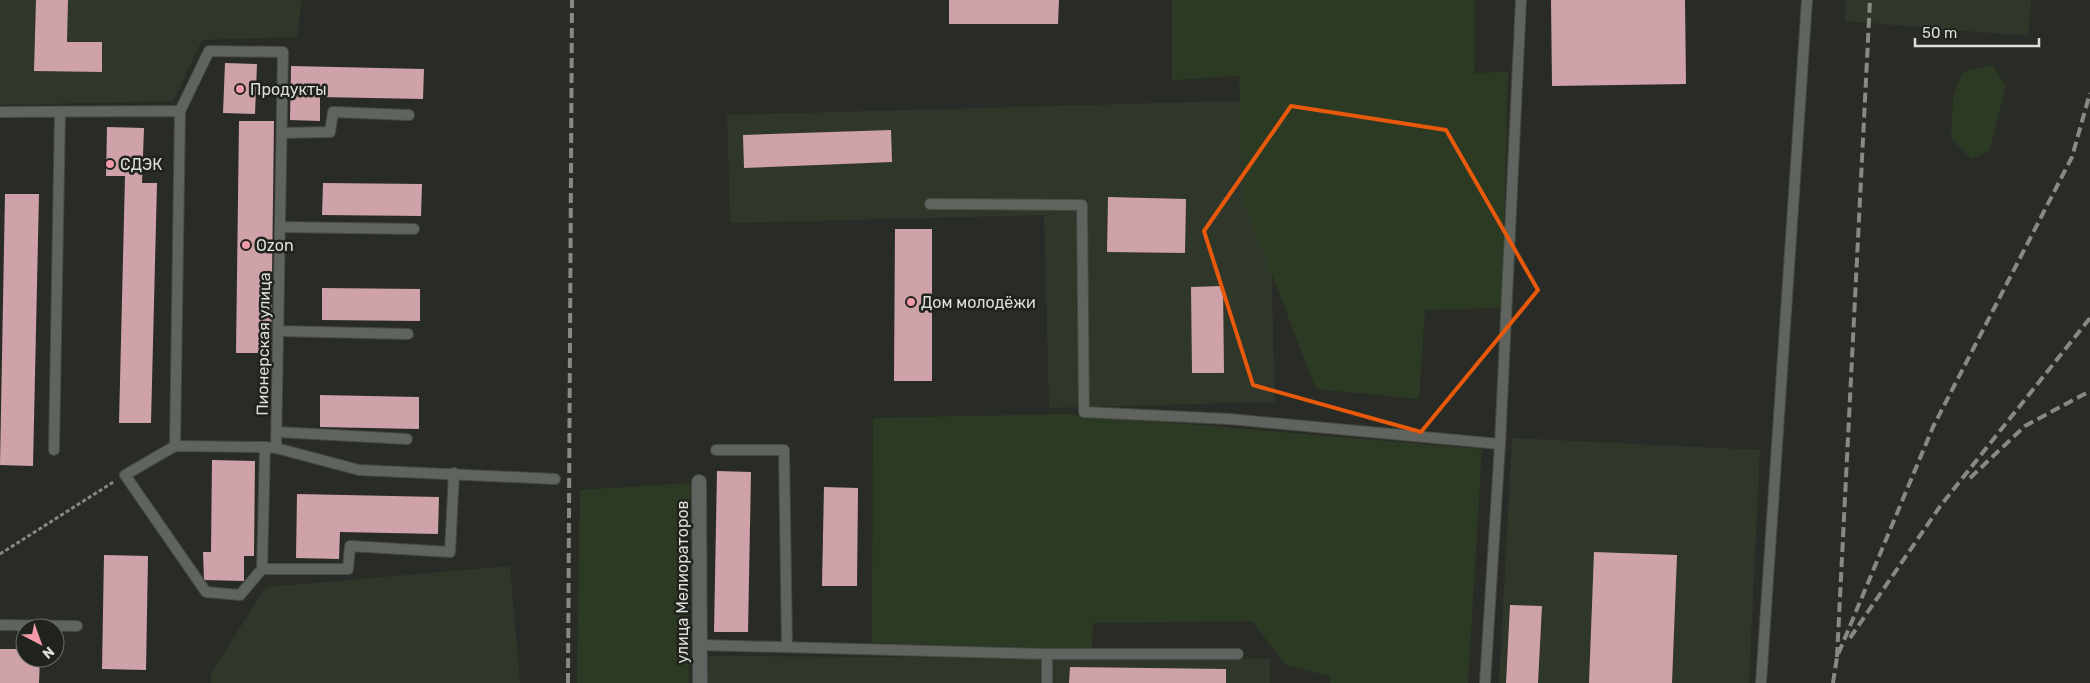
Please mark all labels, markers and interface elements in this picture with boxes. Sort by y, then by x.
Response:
scale bar [1915,15,2039,47]
text: 50 m [1922,24,1957,42]
place label: Продукты [250,80,327,99]
marker: Продукты [234,83,246,95]
place label: СДЭК [120,155,162,174]
marker: СДЭК [104,158,116,170]
place label: Ozon [256,236,294,255]
marker: Ozon [240,239,252,251]
street label: Пионерская улица [253,272,274,416]
place label: Дом молодёжи [921,293,1036,312]
marker: Дом молодёжи [905,296,917,308]
street label: улица Мелиораторов [673,500,692,664]
north arrow [15,618,65,668]
text: N [39,643,58,662]

